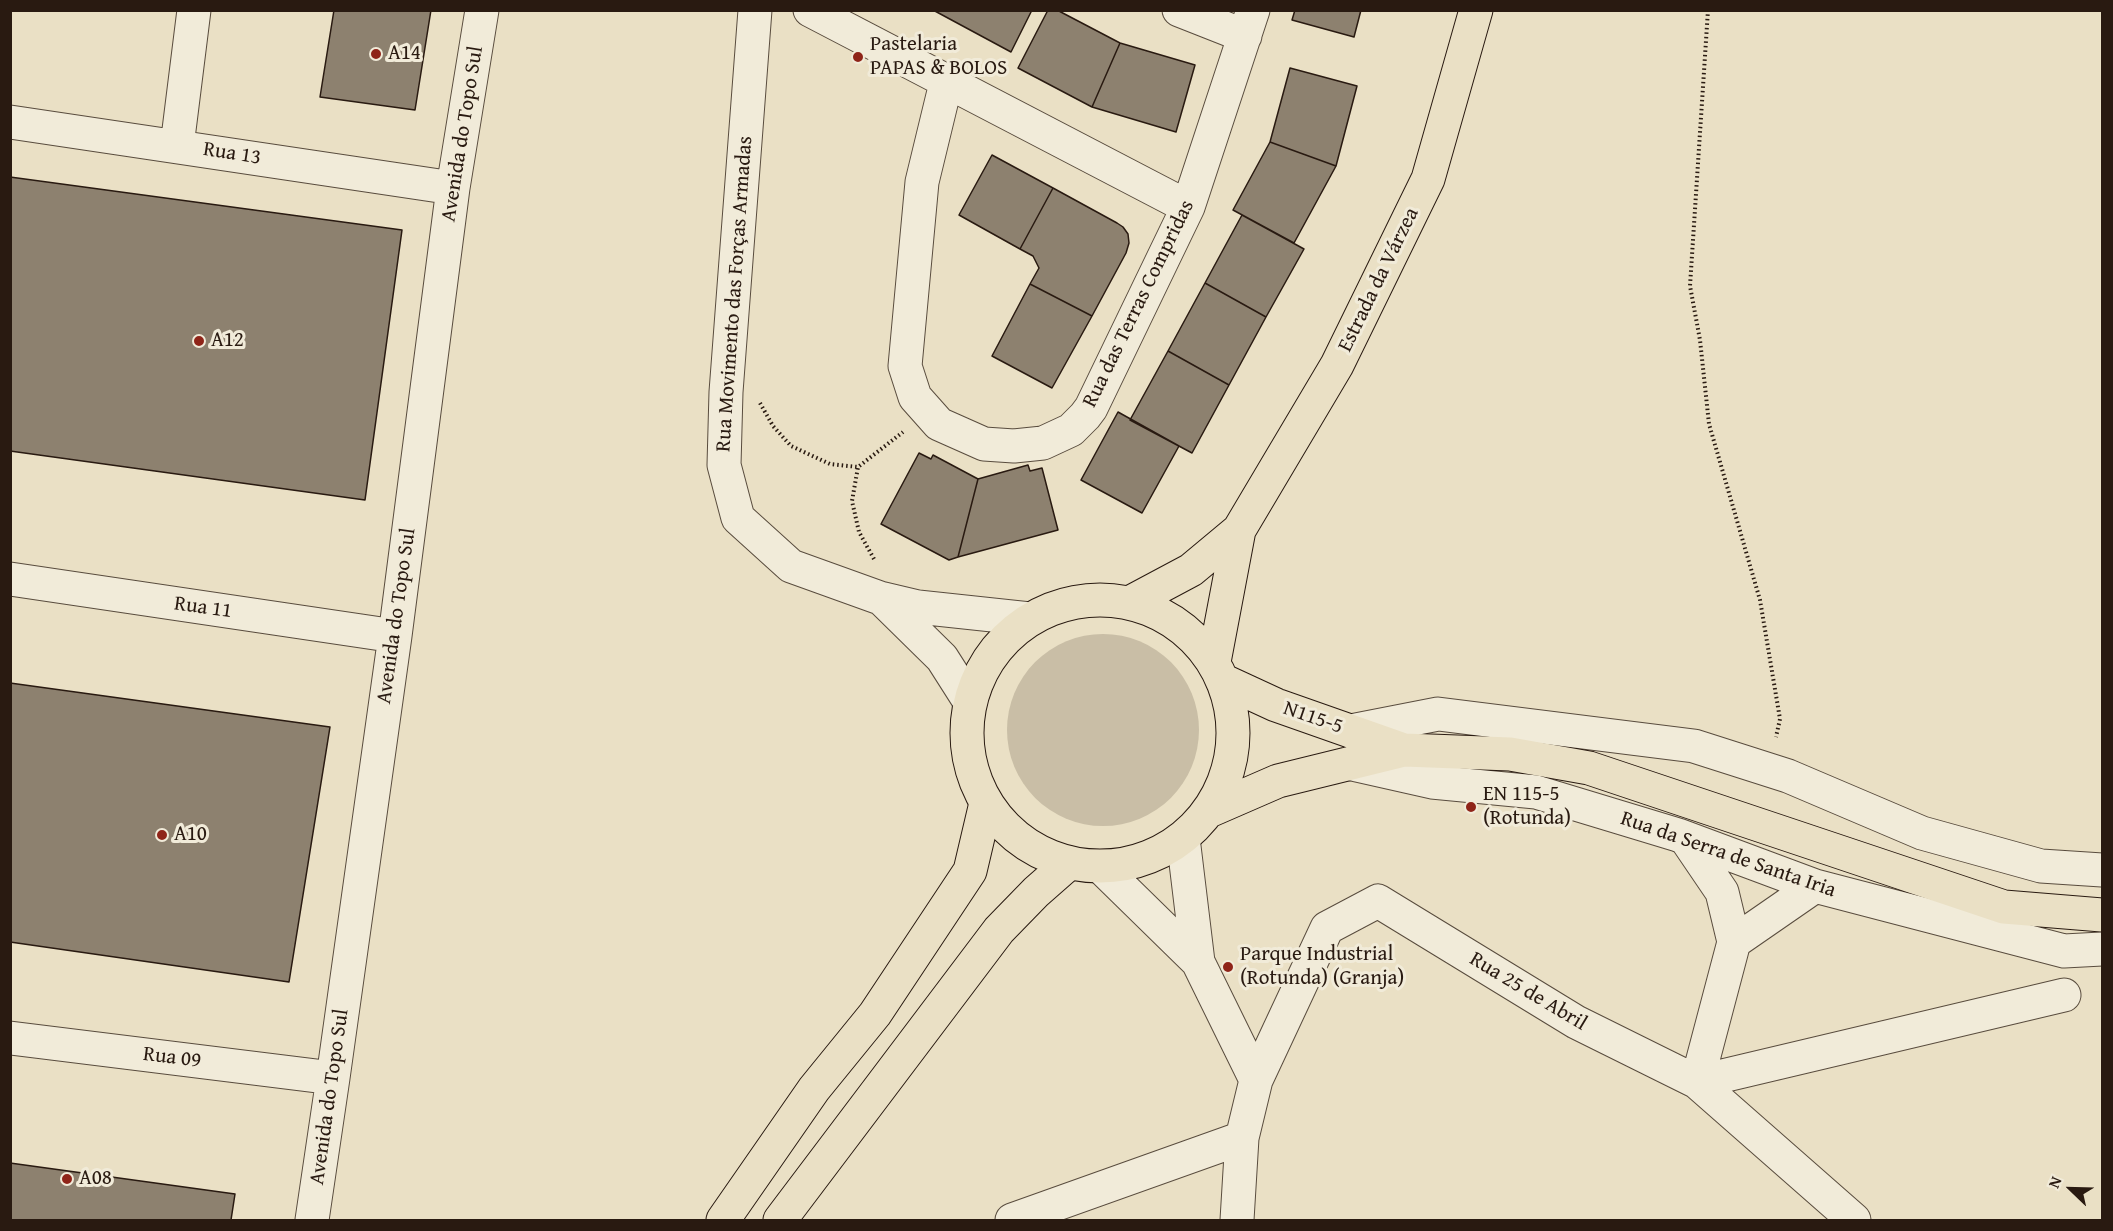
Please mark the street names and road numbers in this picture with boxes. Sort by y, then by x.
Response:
street label: Avenida do Topo Sul [437,44,489,224]
street label: Rua Movimento das Forças Armadas [711,135,759,453]
street label: Rua 13 [201,137,263,171]
street label: Rua das Terras Compridas [1078,196,1200,412]
street label: Estrada da Várzea [1333,204,1425,356]
street label: Avenida do Topo Sul [372,526,422,706]
street label: Rua 11 [172,591,234,625]
street label: N115-5 [1280,696,1346,740]
street label: Rua da Serra de Santa Iria [1617,806,1839,904]
street label: Rua 25 de Abril [1465,947,1591,1037]
street label: Avenida do Topo Sul [305,1007,355,1187]
street label: Rua 09 [142,1042,202,1074]

